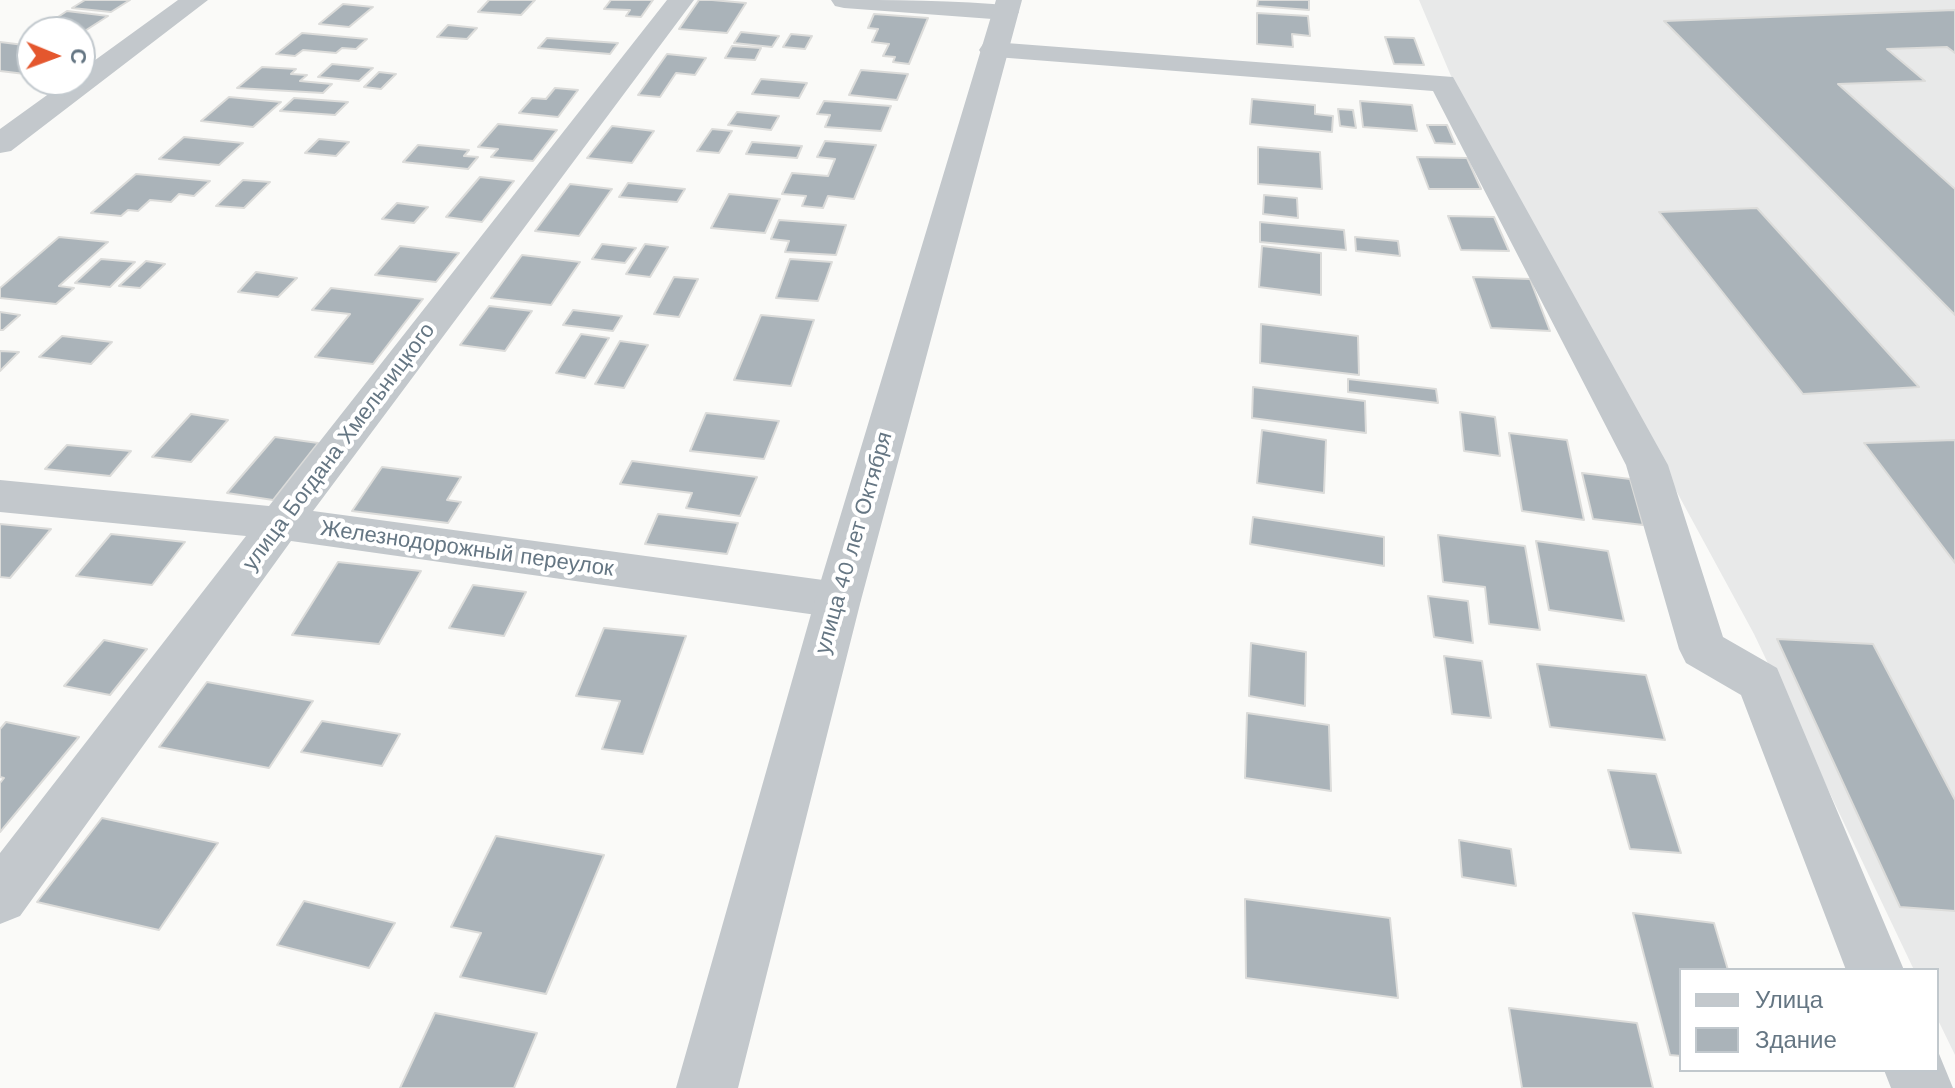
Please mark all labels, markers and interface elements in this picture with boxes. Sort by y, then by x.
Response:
north arrow [16,16,96,96]
text: С [66,48,91,65]
street label: улица Богдана Хмельницкого [237,318,441,576]
street label: улица 40 лет Октября [810,429,898,657]
street label: Железнодорожный переулок [319,515,615,583]
legend [1679,968,1939,1072]
text: Улица [1755,986,1823,1014]
text: Здание [1755,1026,1837,1054]

